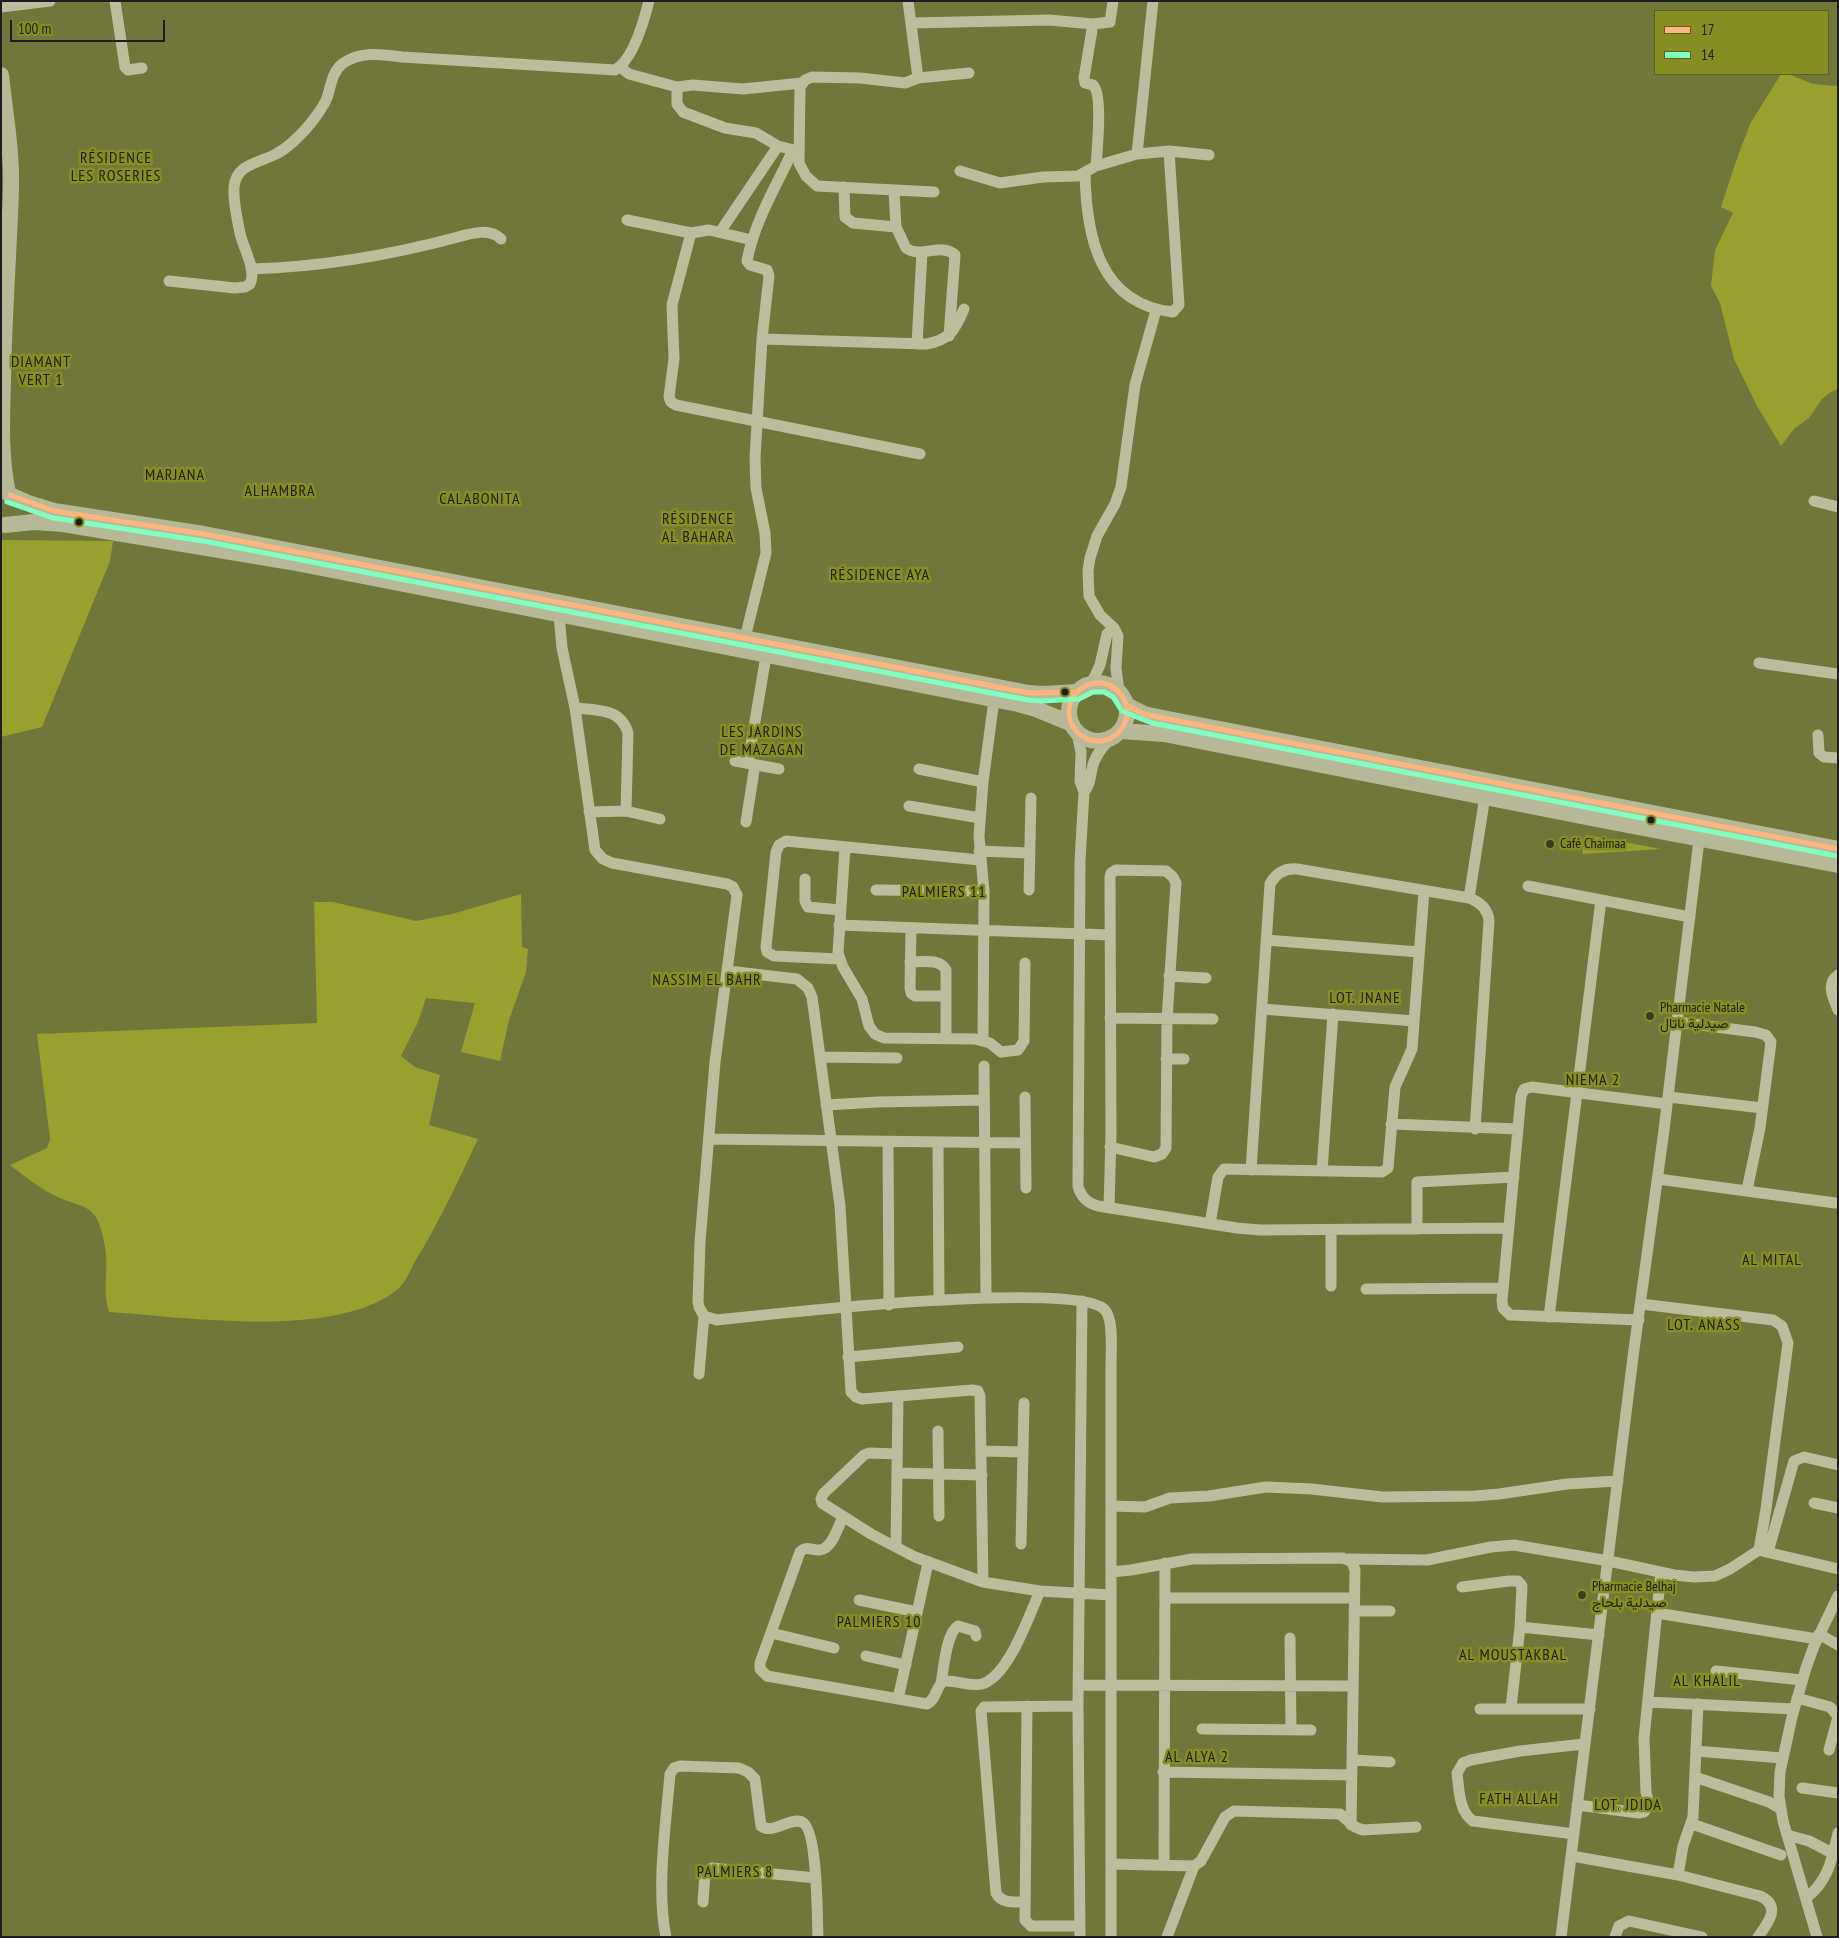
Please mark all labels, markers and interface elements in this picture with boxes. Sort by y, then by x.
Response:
scale bar [12,10,168,42]
legend [1654,10,1829,75]
text: 100 m [18,19,51,38]
text: 17 [1701,20,1715,39]
text: 14 [1701,45,1715,64]
district label: RÉSIDENCE LES ROSERIES [69,148,163,186]
district label: DIAMANT VERT 1 [10,352,72,390]
district label: MARJANA [144,465,206,485]
district label: ALHAMBRA [244,481,316,501]
district label: CALABONITA [438,489,522,509]
district label: RÉSIDENCE AL BAHARA [661,509,735,547]
unlabelled marker [74,517,84,527]
district label: RÉSIDENCE AYA [828,565,932,585]
unlabelled marker [1060,687,1070,697]
district label: LES JARDINS DE MAZAGAN [719,722,805,760]
unlabelled marker [1646,815,1656,825]
place label: Café Chaimaa [1560,836,1626,852]
marker: Café Chaimaa [1544,838,1556,850]
district label: PALMIERS 11 [900,882,988,902]
district label: NASSIM EL BAHR [651,970,763,990]
district label: LOT. JNANE [1328,988,1402,1008]
place label: Pharmacie Natale صيدلية ناتال [1660,1000,1745,1032]
marker: Pharmacie Natale صيدلية ناتال [1644,1010,1656,1022]
district label: NIEMA 2 [1565,1070,1621,1090]
district label: AL MITAL [1741,1250,1803,1270]
district label: LOT. ANASS [1666,1315,1742,1335]
place label: Pharmacie Belhaj صيدلية بلحاج [1592,1579,1676,1611]
marker: Pharmacie Belhaj صيدلية بلحاج [1576,1589,1588,1601]
district label: PALMIERS 10 [835,1612,923,1632]
district label: AL MOUSTAKBAL [1457,1645,1569,1665]
district label: AL KHALIL [1672,1671,1742,1691]
district label: AL ALYA 2 [1164,1747,1230,1767]
district label: FATH ALLAH [1478,1789,1560,1809]
district label: LOT. JDIDA [1593,1795,1663,1815]
district label: PALMIERS 8 [696,1862,774,1882]

